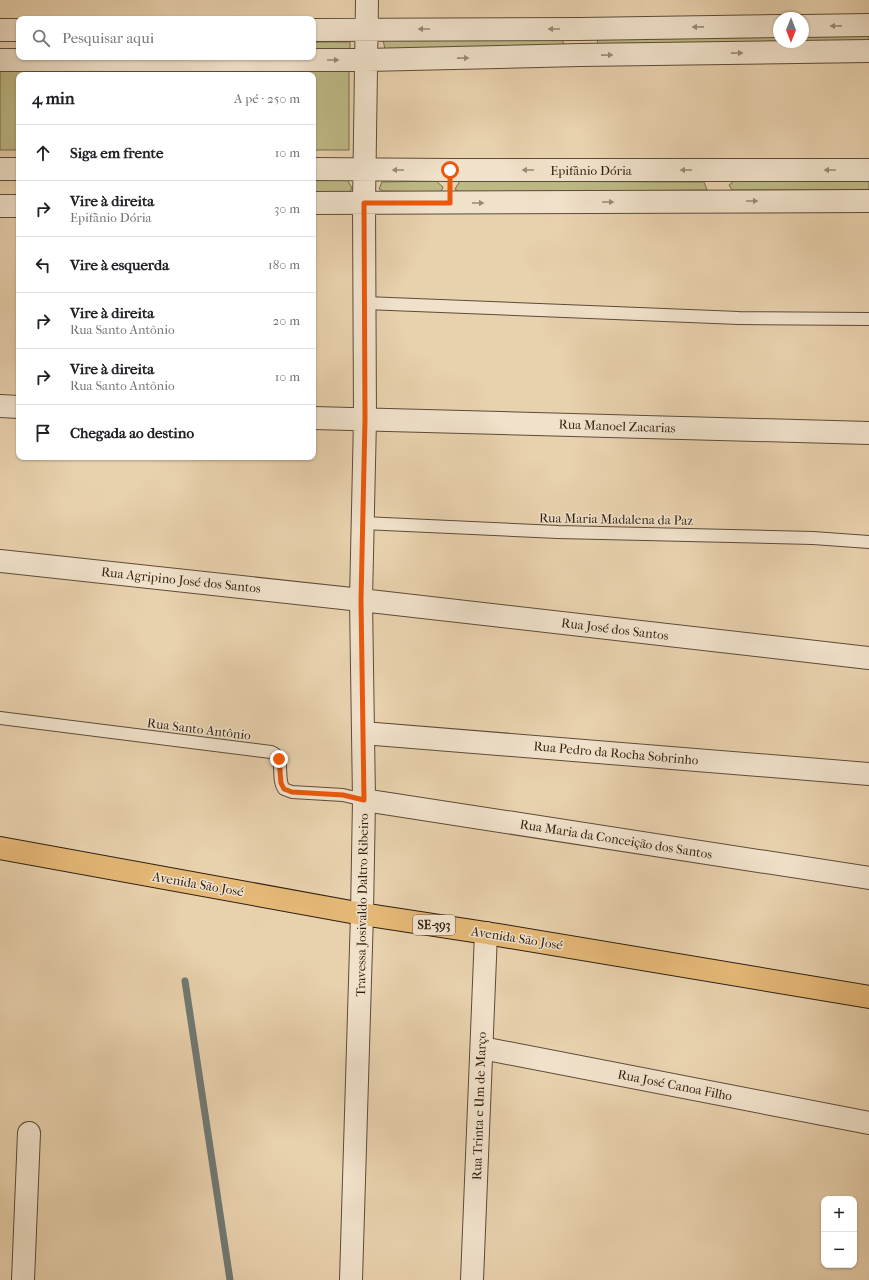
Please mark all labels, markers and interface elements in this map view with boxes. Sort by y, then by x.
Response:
north arrow [773,12,809,48]
search box [16,16,316,60]
one-way arrow [829,23,842,29]
one-way arrow [691,24,704,30]
one-way arrow [417,26,430,32]
one-way arrow [547,26,560,32]
icon: search [30,27,52,49]
text: Pesquisar aqui [62,29,154,47]
one-way arrow [731,50,744,56]
one-way arrow [601,51,613,58]
one-way arrow [457,55,470,61]
one-way arrow [327,57,340,63]
text: 4 min [32,88,75,108]
text: A pé · 250 m [234,91,300,106]
icon: ahead [32,142,54,164]
text: Siga em frente [70,144,163,162]
text: 10 m [275,145,300,160]
route start [441,161,459,179]
street label: Epifânio Dória [550,163,633,178]
one-way arrow [391,167,404,173]
one-way arrow [521,167,534,173]
one-way arrow [679,167,692,173]
one-way arrow [823,167,836,173]
text: Vire à direita [70,192,154,210]
icon: right [32,198,54,220]
one-way arrow [746,198,759,204]
one-way arrow [602,199,615,205]
one-way arrow [472,200,485,206]
text: 30 m [274,201,300,216]
text: Epifânio Dória [70,210,152,225]
icon: left [32,254,54,276]
text: Vire à esquerda [70,256,169,274]
text: 180 m [268,257,300,272]
text: Vire à direita [70,304,154,322]
icon: right [32,310,54,332]
text: 20 m [273,313,300,328]
text: Rua Santo Antônio [70,322,175,337]
text: Vire à direita [70,360,154,378]
icon: right [32,366,54,388]
text: 10 m [275,369,300,384]
text: Rua Santo Antônio [70,378,175,393]
street label: Rua Manoel Zacarias [558,416,676,436]
icon: arrive [32,422,54,444]
text: Chegada ao destino [70,424,194,442]
street label: Rua Maria Madalena da Paz [539,510,693,528]
street label: Rua Agripino José dos Santos [100,564,262,596]
street label: Rua José dos Santos [560,615,670,643]
street label: Rua Santo Antônio [146,715,252,743]
street label: Rua Pedro da Rocha Sobrinho [533,738,699,768]
route end [270,750,288,768]
street label: Travessa Josivaldo Daltro Ribeiro [353,813,371,997]
street label: Rua Maria da Conceição dos Santos [519,816,713,863]
street label: Avenida São José [150,868,245,900]
road number: SE-393 [413,915,455,935]
street label: Avenida São José [469,923,564,953]
street label: Rua Trinta e Um de Março [469,1031,490,1180]
street label: Rua José Canoa Filho [616,1067,734,1104]
map controls [821,1196,857,1268]
button: + [821,1196,857,1232]
button: − [821,1232,857,1268]

